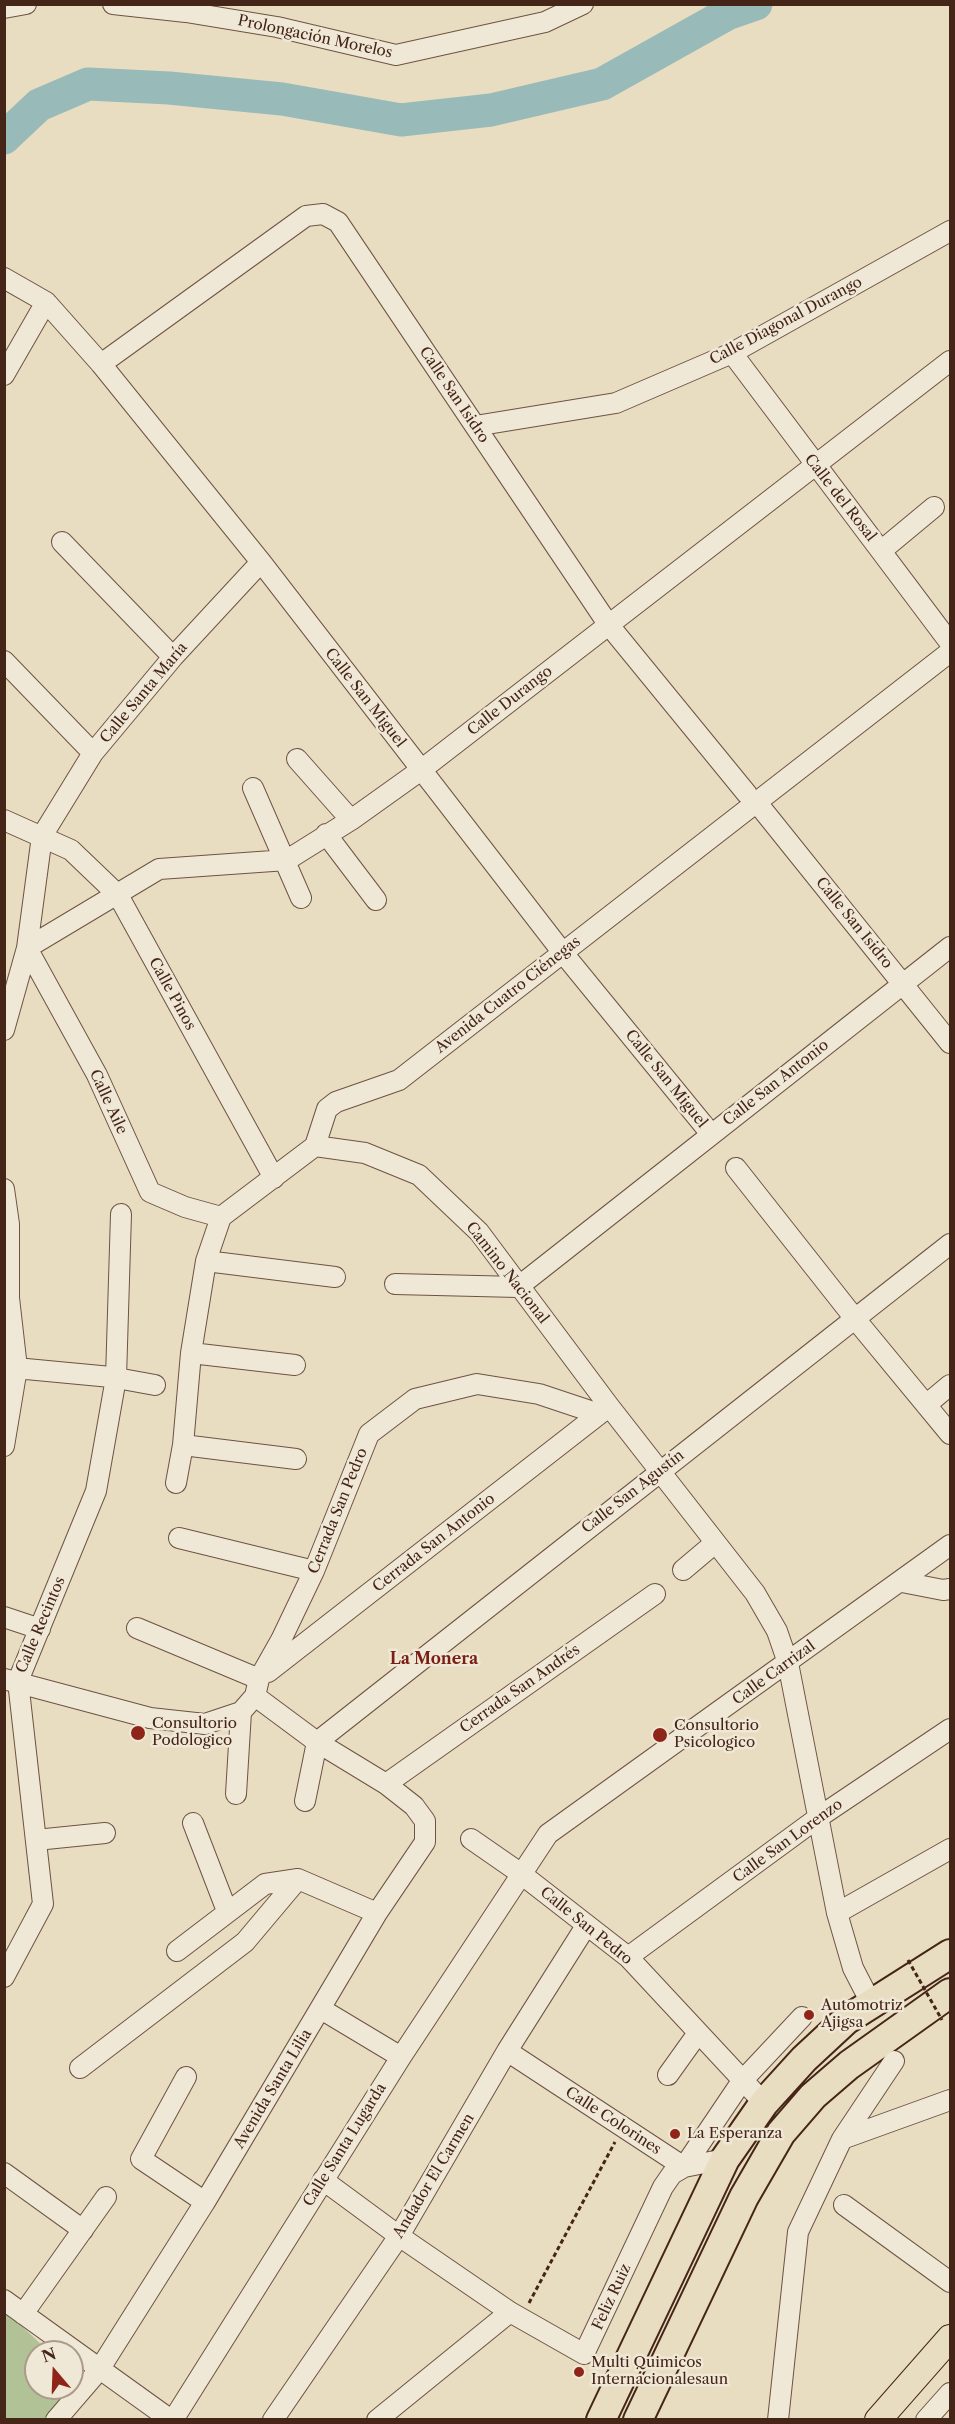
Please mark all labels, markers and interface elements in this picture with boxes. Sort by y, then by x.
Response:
street label: Prolongación Morelos [236,12,394,62]
street label: Calle Diagonal Durango [707,273,865,369]
street label: Calle San Isidro [415,343,493,447]
street label: Calle del Rosal [800,451,880,545]
street label: Calle Santa María [97,639,191,747]
street label: Calle San Miguel [321,645,409,751]
street label: Calle Durango [464,662,556,740]
street label: Calle San Isidro [812,874,896,972]
street label: Avenida Cuatro Ciénegas [432,933,584,1057]
street label: Calle Pinos [145,954,199,1034]
street label: Calle San Miguel [621,1026,711,1132]
street label: Calle San Antonio [720,1036,832,1130]
street label: Calle Aile [85,1067,131,1137]
street label: Camino Nacional [462,1219,552,1327]
street label: Cerrada San Pedro [305,1445,371,1577]
street label: Calle San Agustín [578,1446,688,1538]
street label: Cerrada San Antonio [369,1490,499,1596]
street label: Calle Recintos [13,1574,69,1676]
street label: Calle Carrizal [729,1637,819,1709]
street label: Cerrada San Andrés [457,1641,583,1737]
district label: La Monera [390,1649,478,1669]
place label: Consultorio Podologico [152,1715,237,1750]
place label: Consultorio Psicologico [674,1717,759,1752]
marker: Consultorio Podologico [129,1724,147,1742]
marker: Consultorio Psicologico [651,1726,669,1744]
street label: Calle San Lorenzo [730,1795,846,1887]
street label: Calle San Pedro [536,1883,636,1969]
place label: Automotriz Ajigsa [821,1997,903,2032]
marker: Automotriz Ajigsa [802,2008,816,2022]
street label: Avenida Santa Lilia [230,2026,316,2152]
street label: Calle Santa Lugarda [300,2080,390,2210]
street label: Calle Colorines [562,2083,664,2159]
street label: Andador El Carmen [390,2110,478,2242]
place label: La Esperanza [687,2125,782,2143]
marker: La Esperanza [668,2127,682,2141]
street label: Feliz Ruiz [589,2261,635,2333]
north arrow [24,2340,84,2400]
text: N [39,2343,59,2367]
place label: Multi Quimicos Internacionalesaun [591,2354,728,2389]
marker: Multi Quimicos Internacionalesaun [572,2365,586,2379]

